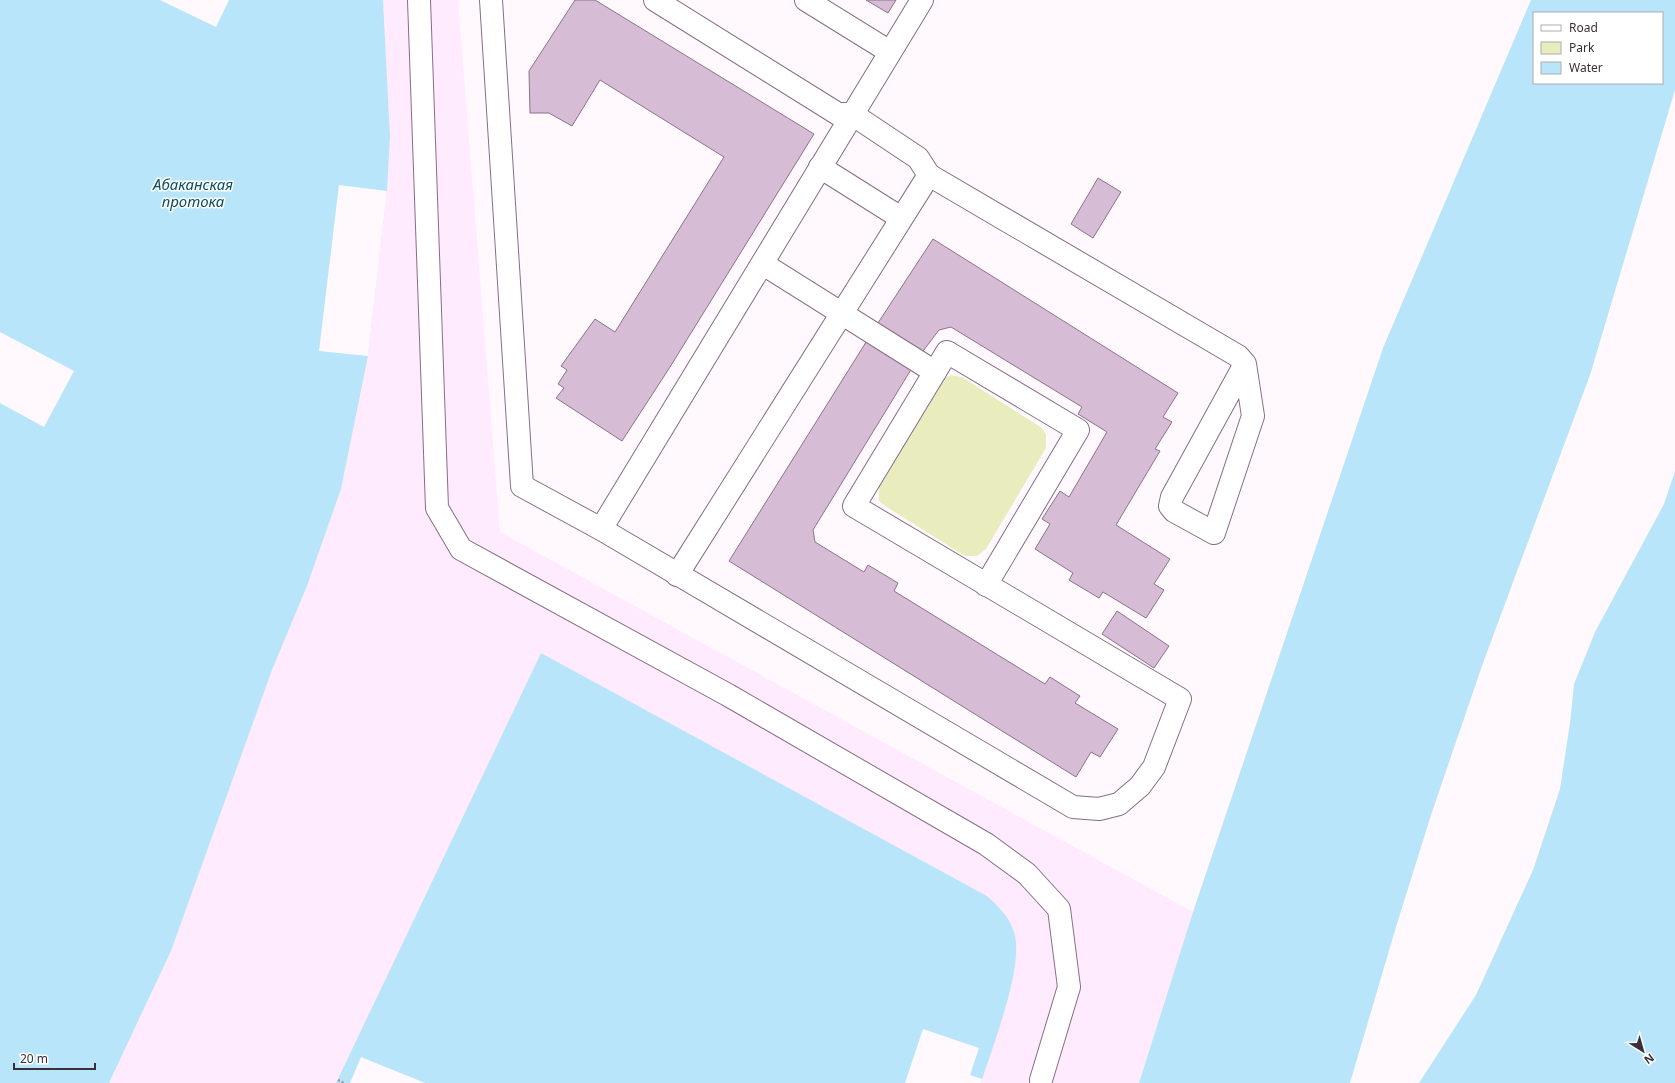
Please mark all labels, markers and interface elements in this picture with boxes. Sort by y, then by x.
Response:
legend [1533,12,1663,84]
text: Road [1569,19,1598,36]
text: Park [1569,39,1595,56]
text: Water [1569,59,1603,76]
water label: Абаканская протока [152,174,233,211]
north arrow [1623,1031,1663,1071]
scale bar [14,1045,95,1071]
text: 20 m [20,1050,48,1067]
text: N [1641,1051,1657,1068]

